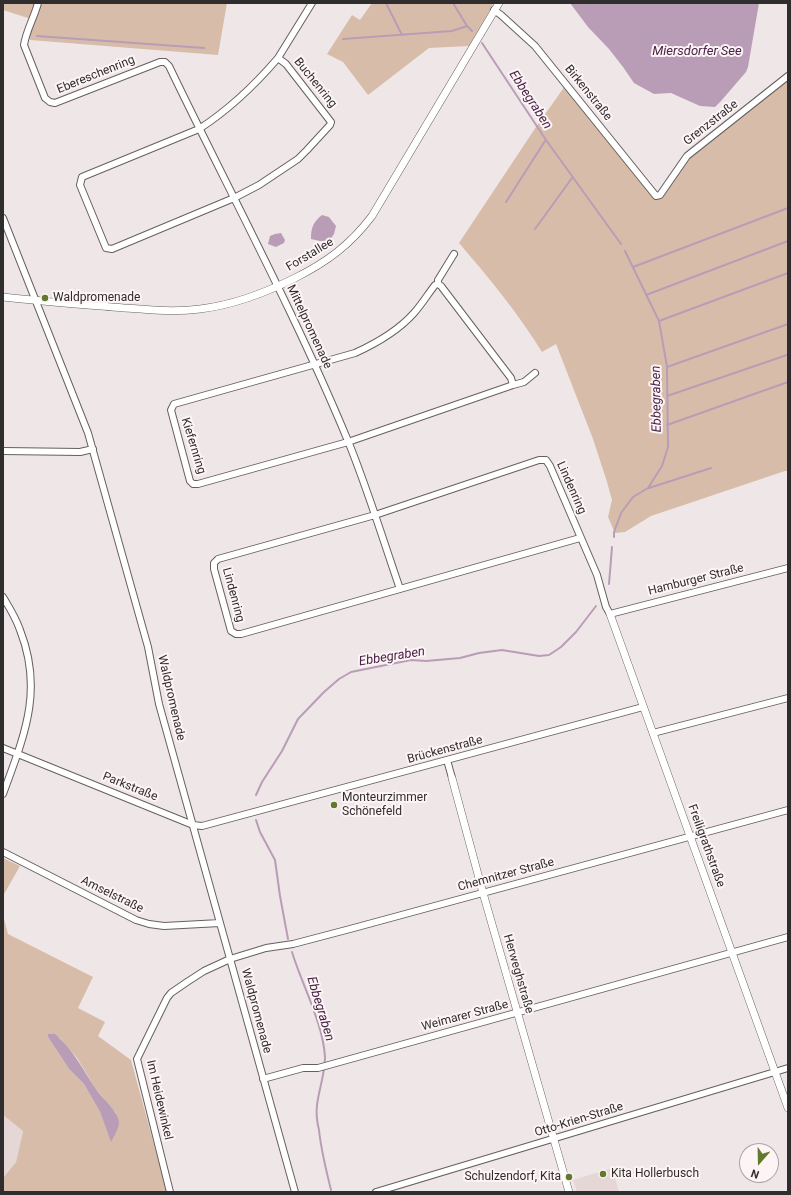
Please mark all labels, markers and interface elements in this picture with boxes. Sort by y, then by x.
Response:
water label: Miersdorfer See [652,44,742,60]
street label: Ebereschenring [55,53,137,97]
street label: Buchenring [290,55,340,111]
street label: Birkenstraße [561,62,615,124]
water label: Ebbegraben [505,68,555,132]
street label: Grenzstraße [681,97,741,149]
street label: Forstallee [284,235,336,275]
street label: Mittelpromenade [283,283,335,371]
place label: Waldpromenade [53,291,140,305]
marker: Waldpromenade [40,293,50,303]
water label: Ebbegraben [649,366,665,432]
street label: Kiefernring [178,416,208,476]
street label: Lindenring [553,459,589,517]
street label: Hamburger Straße [647,561,745,599]
street label: Lindenring [219,566,247,624]
water label: Ebbegraben [358,644,426,670]
street label: Waldpromenade [154,654,188,742]
street label: Brückenstraße [406,733,484,767]
street label: Parkstraße [100,769,160,805]
place label: Monteurzimmer Schönefeld [342,791,427,819]
marker: Monteurzimmer Schönefeld [329,800,339,810]
street label: Freiligrathstraße [684,803,728,889]
street label: Chemnitzer Straße [456,855,556,895]
street label: Amselstraße [78,874,146,916]
street label: Herweghstraße [500,933,536,1015]
street label: Waldpromenade [238,967,274,1055]
water label: Ebbegraben [303,975,337,1043]
street label: Weimarer Straße [420,998,510,1034]
street label: Im Heidewinkel [143,1059,175,1141]
street label: Otto-Krien-Straße [533,1100,625,1140]
north arrow [739,1143,779,1183]
text: N [749,1166,761,1181]
place label: Kita Hollerbusch [611,1167,699,1181]
marker: Kita Hollerbusch [598,1169,608,1179]
place label: Schulzendorf, Kita [464,1170,561,1184]
marker: Schulzendorf, Kita [564,1172,574,1182]

